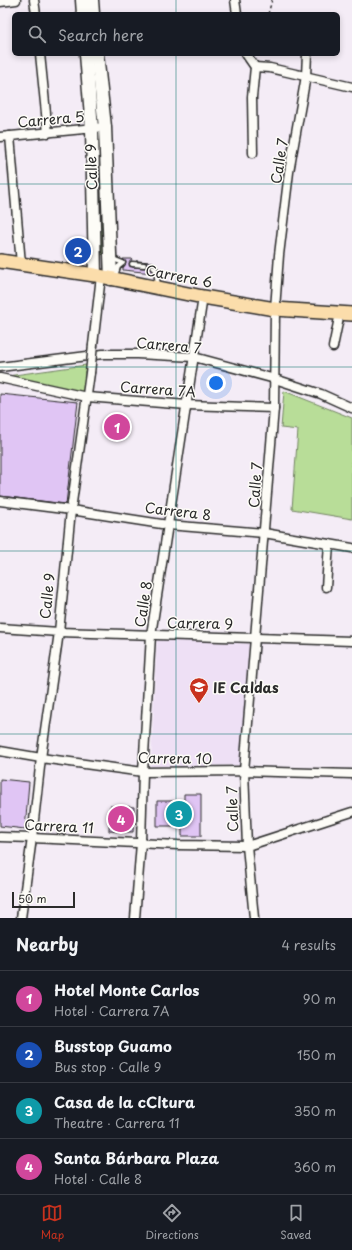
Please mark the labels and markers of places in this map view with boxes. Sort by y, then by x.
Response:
pin: 2 [65,236,91,266]
pin: 1 [104,412,130,442]
school or university icon: IE Caldas [188,676,210,704]
place label: IE Caldas [213,677,279,698]
pin: 3 [166,799,192,829]
pin: 4 [108,804,134,834]

